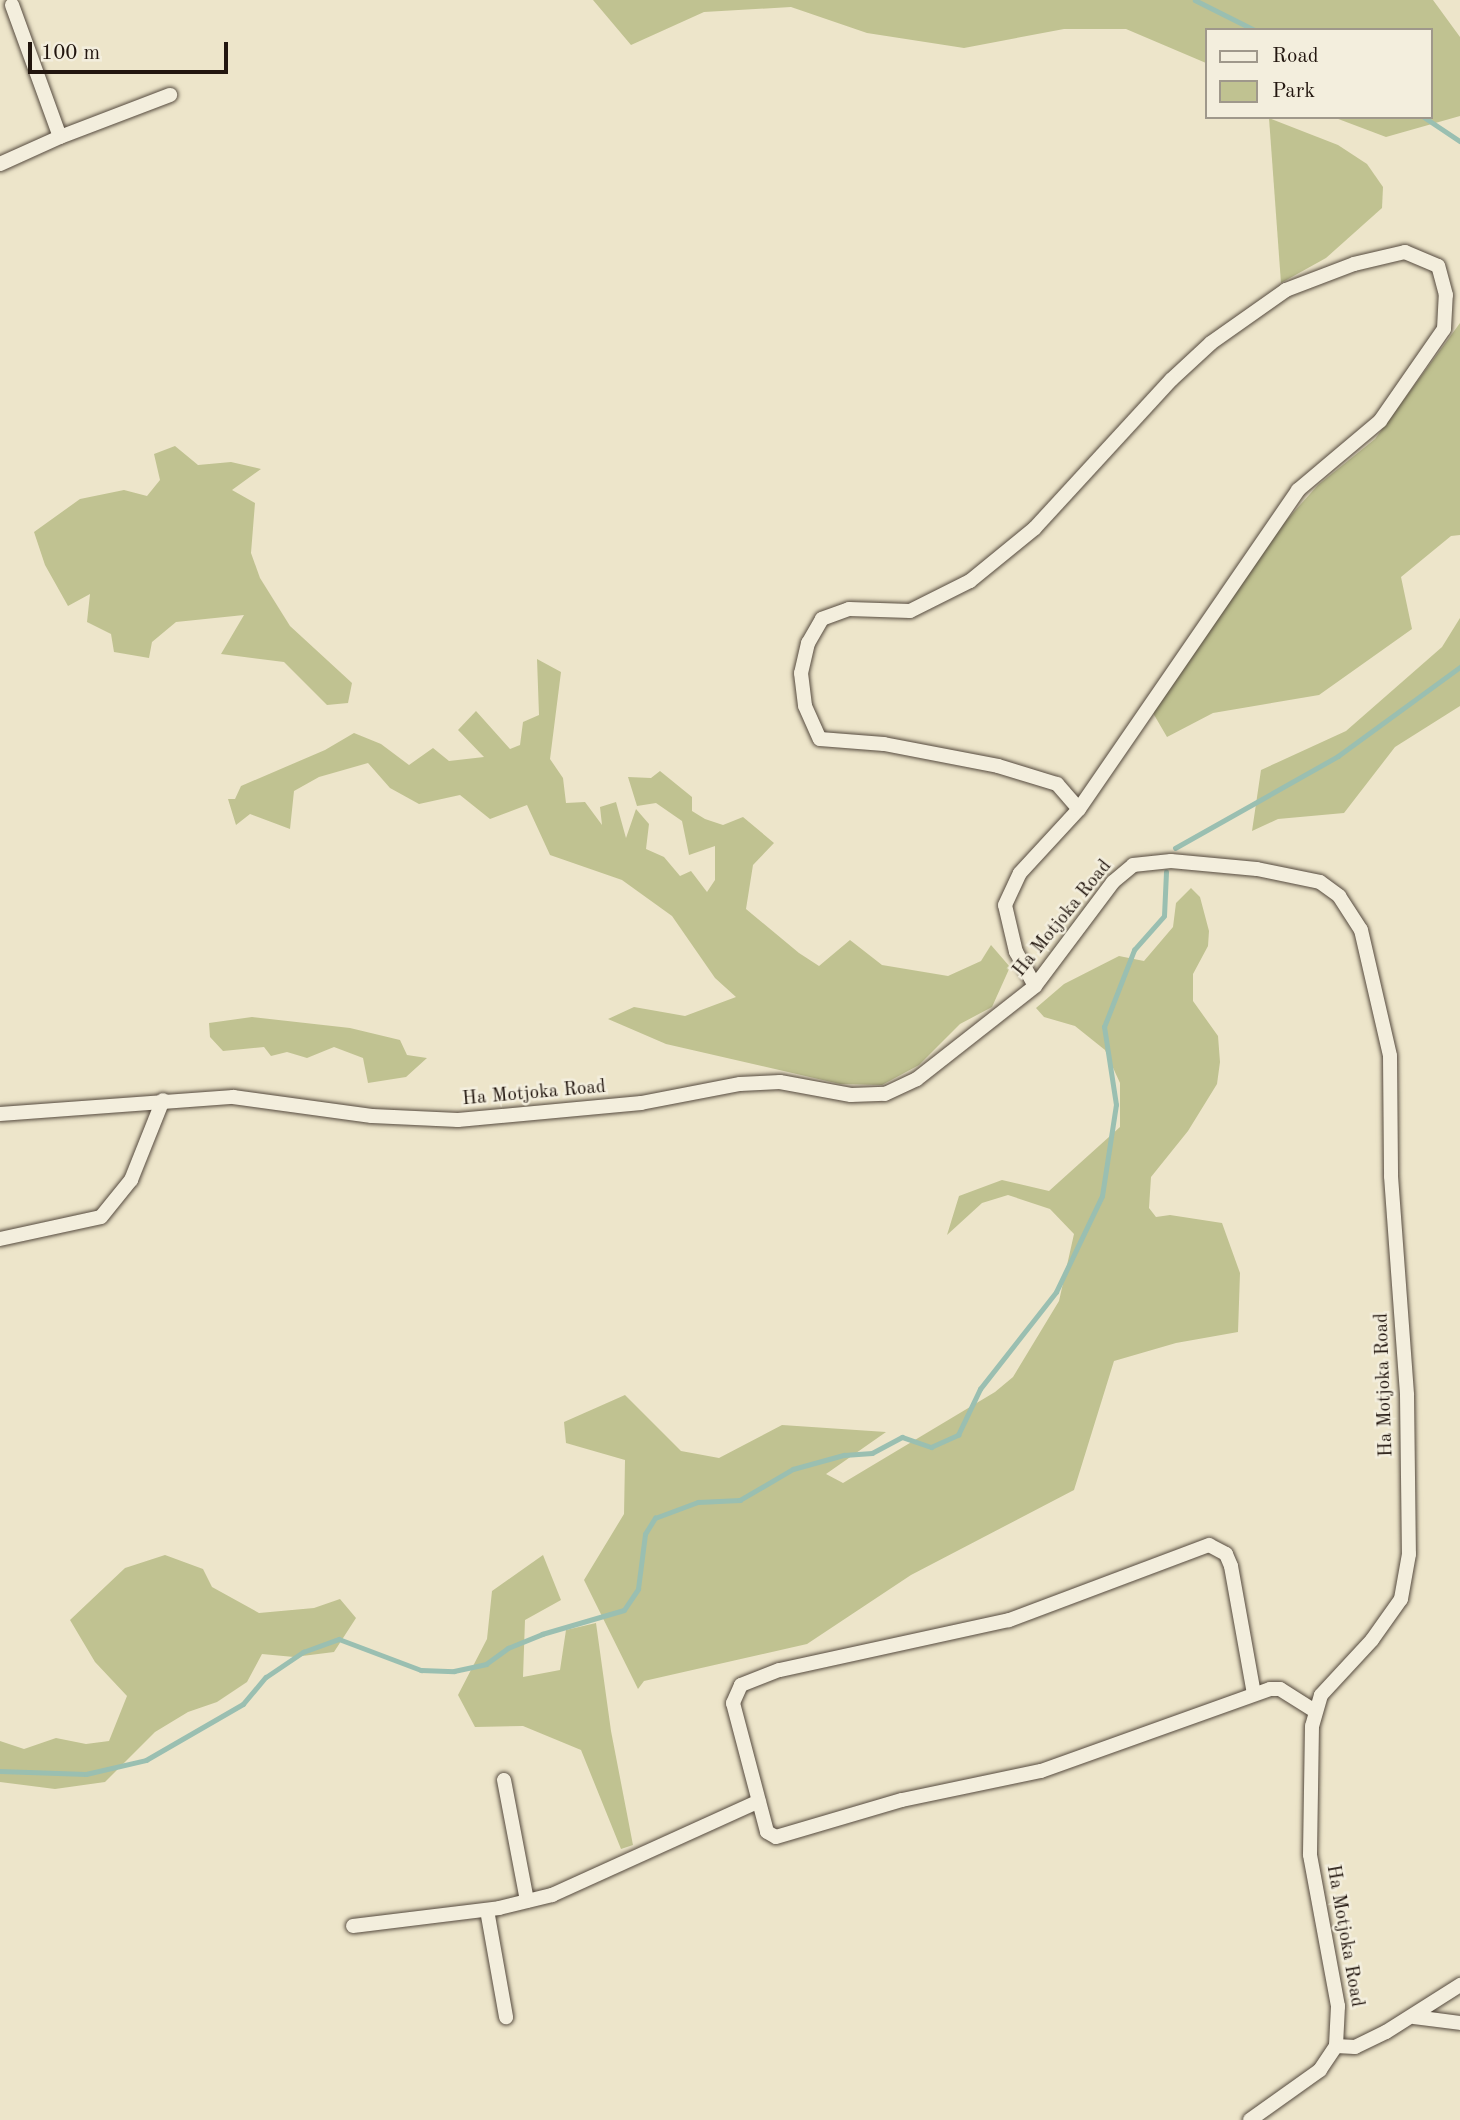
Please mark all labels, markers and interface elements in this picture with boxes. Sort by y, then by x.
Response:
scale bar [32,28,231,72]
legend [1204,28,1432,119]
text: 100 m [41,43,100,64]
text: Road [1272,46,1319,67]
text: Park [1272,81,1315,102]
street label: Ha Motjoka Road [1009,856,1117,982]
street label: Ha Motjoka Road [461,1076,607,1112]
street label: Ha Motjoka Road [1371,1313,1399,1457]
street label: Ha Motjoka Road [1320,1863,1368,2009]

